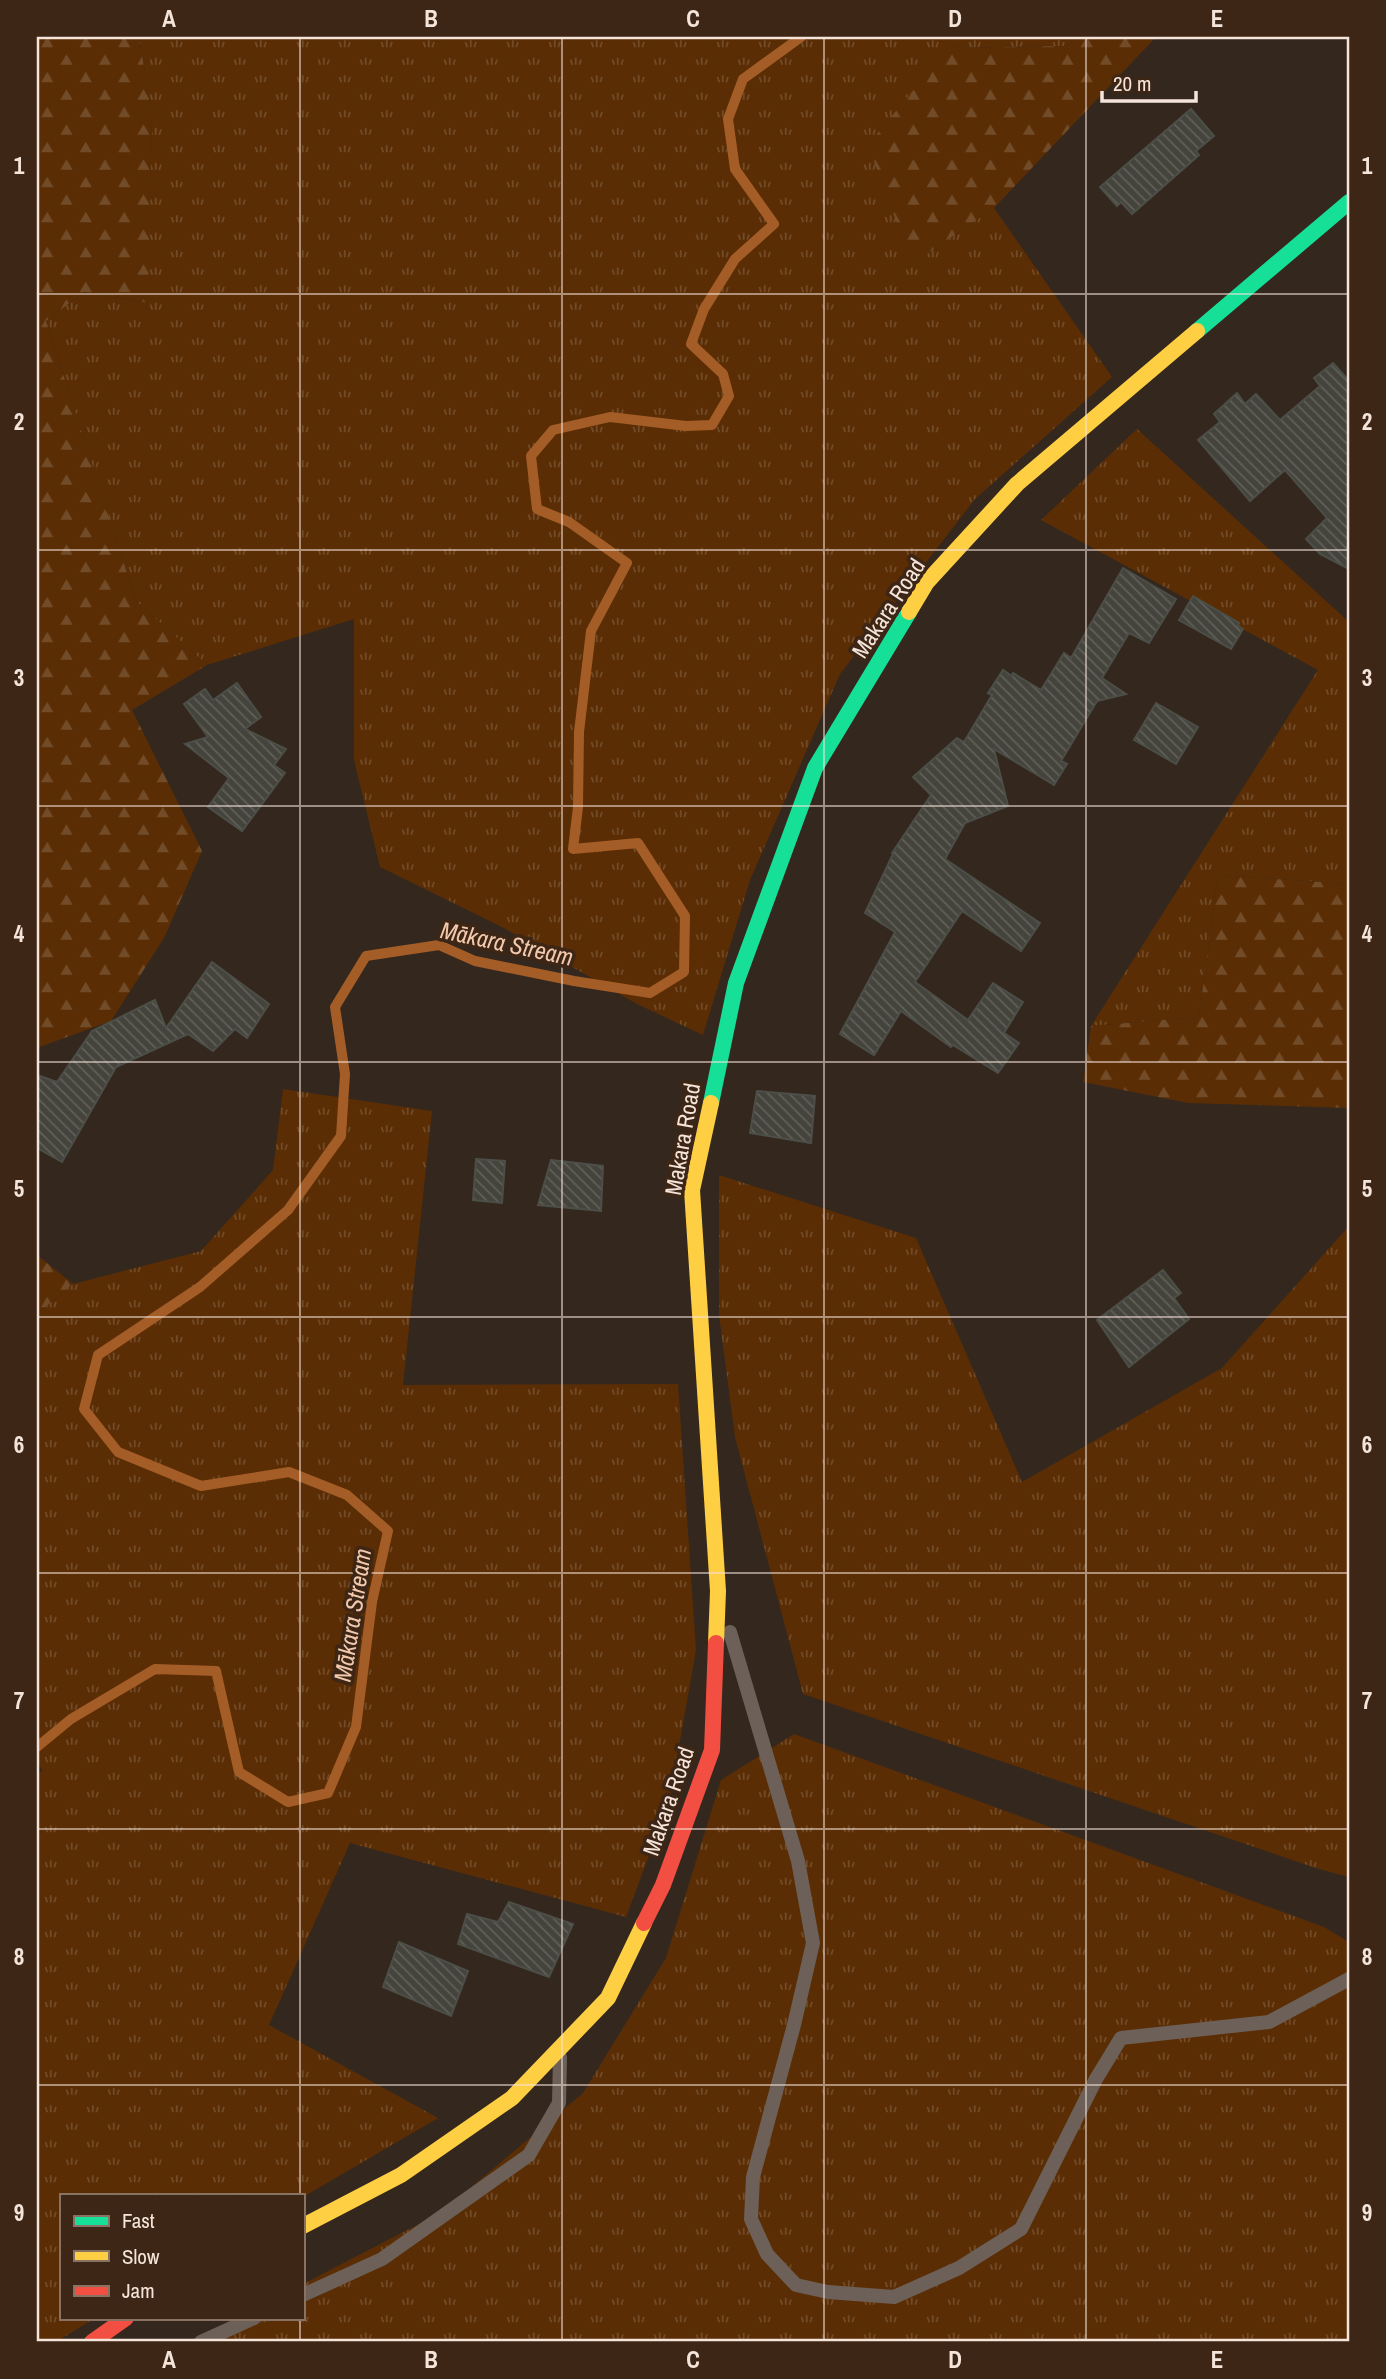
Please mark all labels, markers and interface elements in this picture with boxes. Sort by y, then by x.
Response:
text: A [162,3,176,34]
text: B [424,3,438,34]
text: C [686,3,700,34]
text: D [948,3,962,34]
text: E [1211,3,1223,34]
scale bar [1102,60,1197,104]
text: 20 m [1113,69,1151,98]
text: 1 [14,150,25,181]
text: 1 [1362,150,1373,181]
text: 2 [14,406,24,437]
text: 2 [1362,406,1372,437]
street label: Makara Road [844,552,932,664]
text: 3 [14,662,24,693]
text: 3 [1362,662,1372,693]
water label: Mākara Stream [438,913,576,973]
text: 4 [14,918,25,949]
text: 4 [1362,918,1373,949]
street label: Makara Road [657,1081,707,1197]
text: 5 [14,1173,24,1204]
text: 5 [1362,1173,1372,1204]
text: 6 [14,1429,24,1460]
text: 6 [1362,1429,1372,1460]
water label: Mākara Stream [326,1546,378,1684]
text: 7 [14,1685,24,1716]
text: 7 [1362,1685,1372,1716]
street label: Makara Road [635,1742,701,1860]
text: 8 [14,1941,24,1972]
text: 8 [1362,1941,1372,1972]
legend [60,2194,304,2320]
text: 9 [14,2197,24,2228]
text: 9 [1362,2197,1372,2228]
text: Fast [122,2206,155,2235]
text: Slow [122,2242,160,2271]
text: Jam [122,2276,155,2305]
text: A [162,2344,176,2375]
text: B [424,2344,438,2375]
text: C [686,2344,700,2375]
text: D [948,2344,962,2375]
text: E [1211,2344,1223,2375]

